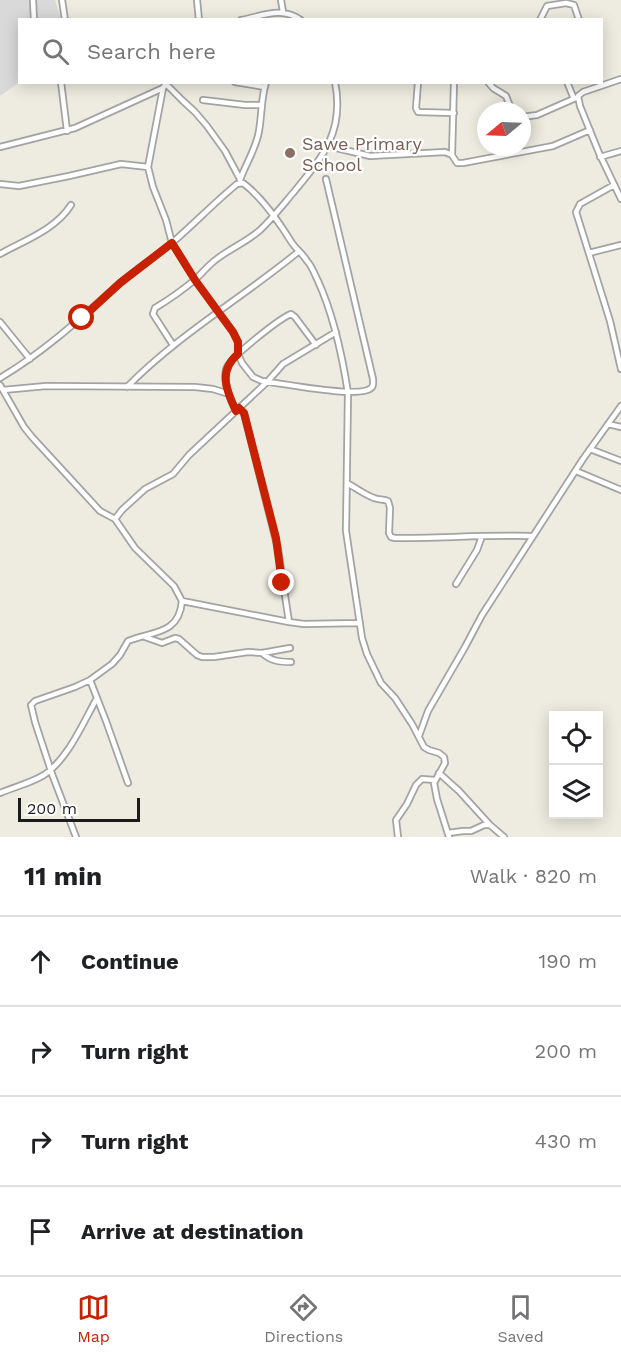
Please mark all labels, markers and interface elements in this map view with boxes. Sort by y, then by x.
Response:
search box [18,18,603,84]
icon: search [39,35,72,68]
text: Search here [87,39,216,64]
north arrow [477,102,531,156]
place label: Sawe Primary School [302,133,422,175]
marker: Sawe Primary School [283,146,297,160]
route start [68,304,94,330]
route end [268,569,294,595]
map controls [549,711,603,819]
button: locate [549,711,603,765]
button: layers [549,765,603,819]
scale bar [18,795,140,822]
text: 200 m [27,799,77,818]
text: 11 min [24,861,102,891]
text: Walk · 820 m [470,864,597,888]
icon: ahead [24,945,57,978]
text: Continue [81,949,179,974]
text: 190 m [539,949,597,973]
icon: right [24,1035,57,1068]
text: Turn right [81,1039,188,1064]
text: 200 m [535,1039,597,1063]
icon: right [24,1125,57,1158]
text: Turn right [81,1129,188,1154]
text: 430 m [535,1129,597,1153]
icon: arrive [24,1215,57,1248]
text: Arrive at destination [81,1219,304,1244]
tab: Map [77,1291,110,1346]
tab: Directions [264,1291,343,1346]
tab: Saved [497,1291,544,1346]

